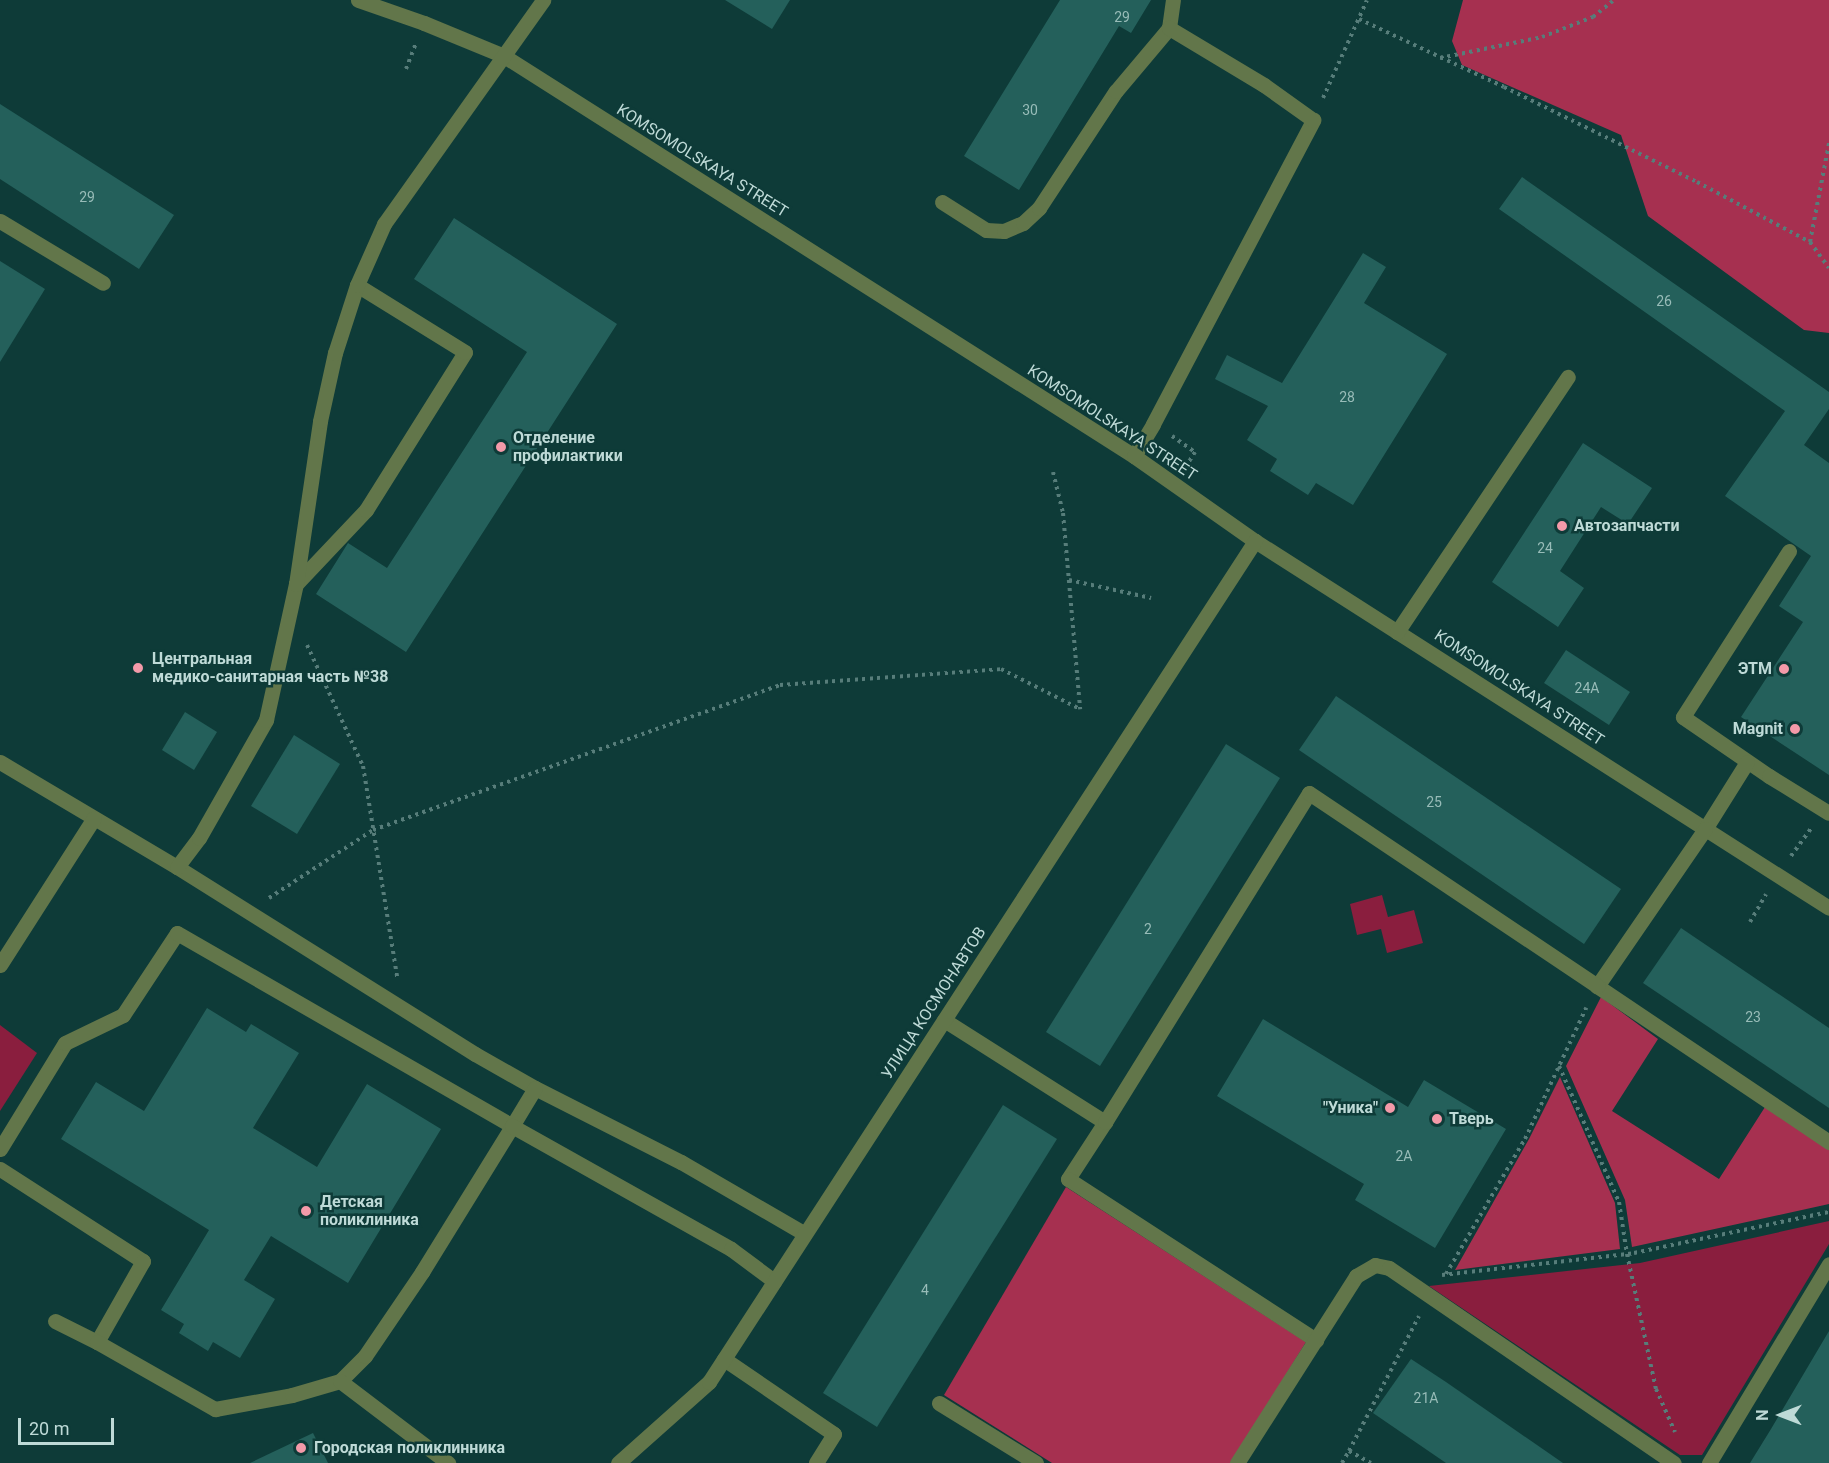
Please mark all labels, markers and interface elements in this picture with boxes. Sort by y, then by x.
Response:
house number: 29 [1114,9,1130,25]
street label: KOMSOMOLSKAYA STREET [613,100,791,222]
house number: 30 [1022,102,1038,118]
house number: 29 [79,189,95,205]
house number: 26 [1656,293,1672,309]
street label: KOMSOMOLSKAYA STREET [1024,361,1200,485]
house number: 28 [1339,389,1355,405]
place label: Отделение профилактики [513,428,623,466]
marker: Отделение профилактики [494,440,508,454]
place label: Автозапчасти [1574,516,1679,536]
marker: Автозапчасти [1555,519,1569,533]
house number: 24 [1537,540,1553,556]
street label: KOMSOMOLSKAYA STREET [1431,626,1607,750]
place label: Центральная медико-санитарная часть №38 [152,649,388,687]
marker: Центральная медико-санитарная часть №38 [129,659,147,677]
place label: ЭТМ [1738,659,1772,679]
marker: ЭТМ [1777,662,1791,676]
house number: 24А [1575,680,1599,696]
place label: Magnit [1733,719,1783,739]
marker: Magnit [1788,722,1802,736]
house number: 25 [1426,794,1442,810]
house number: 2 [1144,921,1152,937]
street label: УЛИЦА КОСМОНАВТОВ [878,923,990,1083]
house number: 23 [1745,1009,1761,1025]
place label: "Уника" [1323,1098,1378,1118]
marker: "Уника" [1383,1101,1397,1115]
place label: Тверь [1449,1109,1494,1129]
marker: Тверь [1430,1112,1444,1126]
house number: 2А [1395,1148,1413,1164]
place label: Детская поликлиника [320,1192,419,1230]
marker: Детская поликлиника [297,1202,315,1220]
house number: 4 [921,1282,929,1298]
north arrow [1751,1385,1811,1445]
house number: 21А [1414,1390,1438,1406]
scale bar [21,1406,117,1444]
text: N [1753,1409,1772,1421]
text: 20 m [29,1418,69,1439]
place label: Городская поликлинника [314,1438,505,1458]
marker: Городская поликлинника [292,1439,310,1457]

